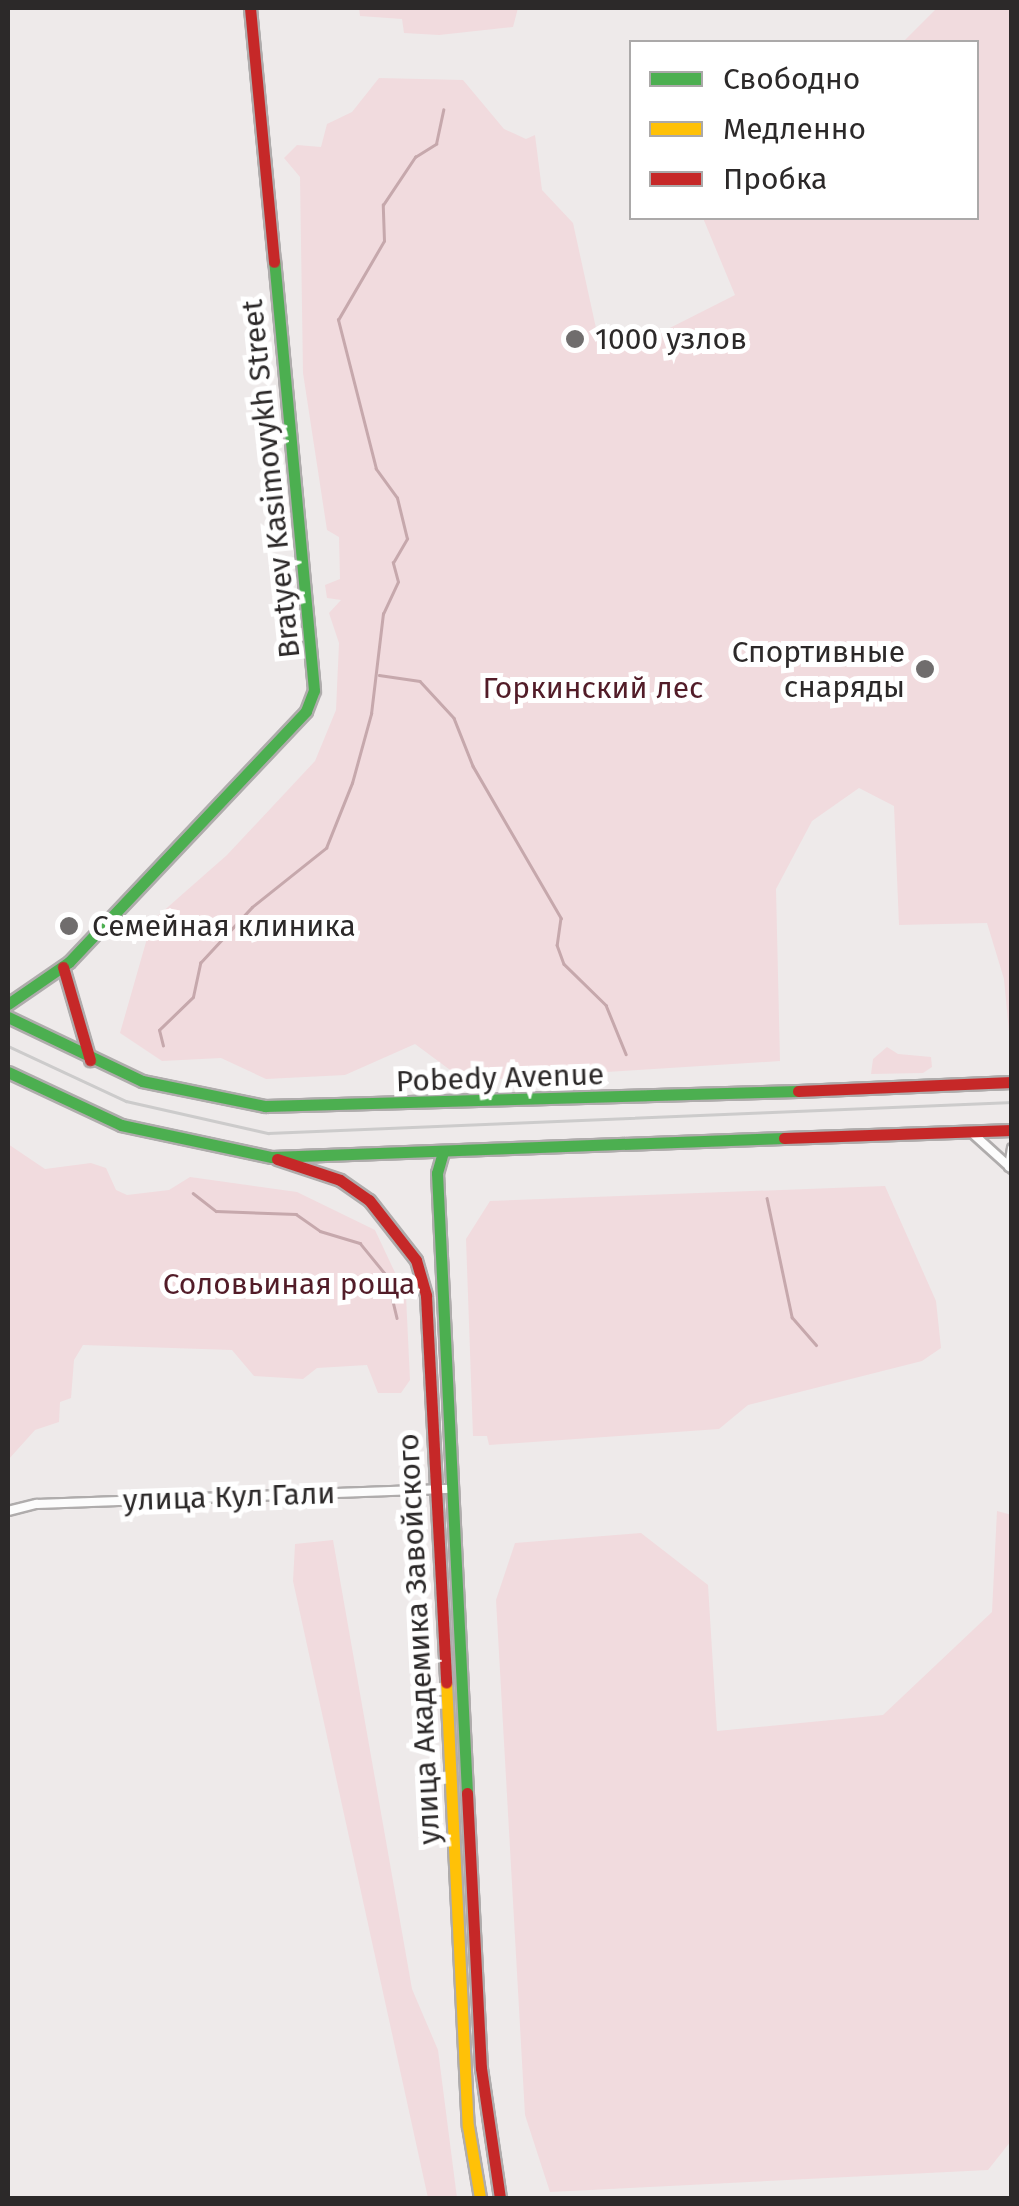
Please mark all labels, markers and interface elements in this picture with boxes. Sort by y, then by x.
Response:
legend [629,40,979,220]
text: Свободно [723,61,860,97]
text: Медленно [723,111,866,147]
text: Пробка [723,161,827,197]
street label: Bratyev Kasimovykh Street [234,298,308,660]
place label: 1000 узлов [595,321,747,357]
marker: 1000 узлов [564,328,586,350]
place label: Спортивные снаряды [732,634,905,704]
marker: Спортивные снаряды [914,658,936,680]
park label: Горкинский лес [483,670,703,706]
place label: Семейная клиника [92,908,356,944]
marker: Семейная клиника [56,913,82,939]
street label: Pobedy Avenue [395,1056,605,1100]
park label: Соловьиная роща [163,1266,415,1302]
street label: улица Академика Завойского [390,1432,448,1846]
street label: улица Кул Гали [122,1475,336,1519]

